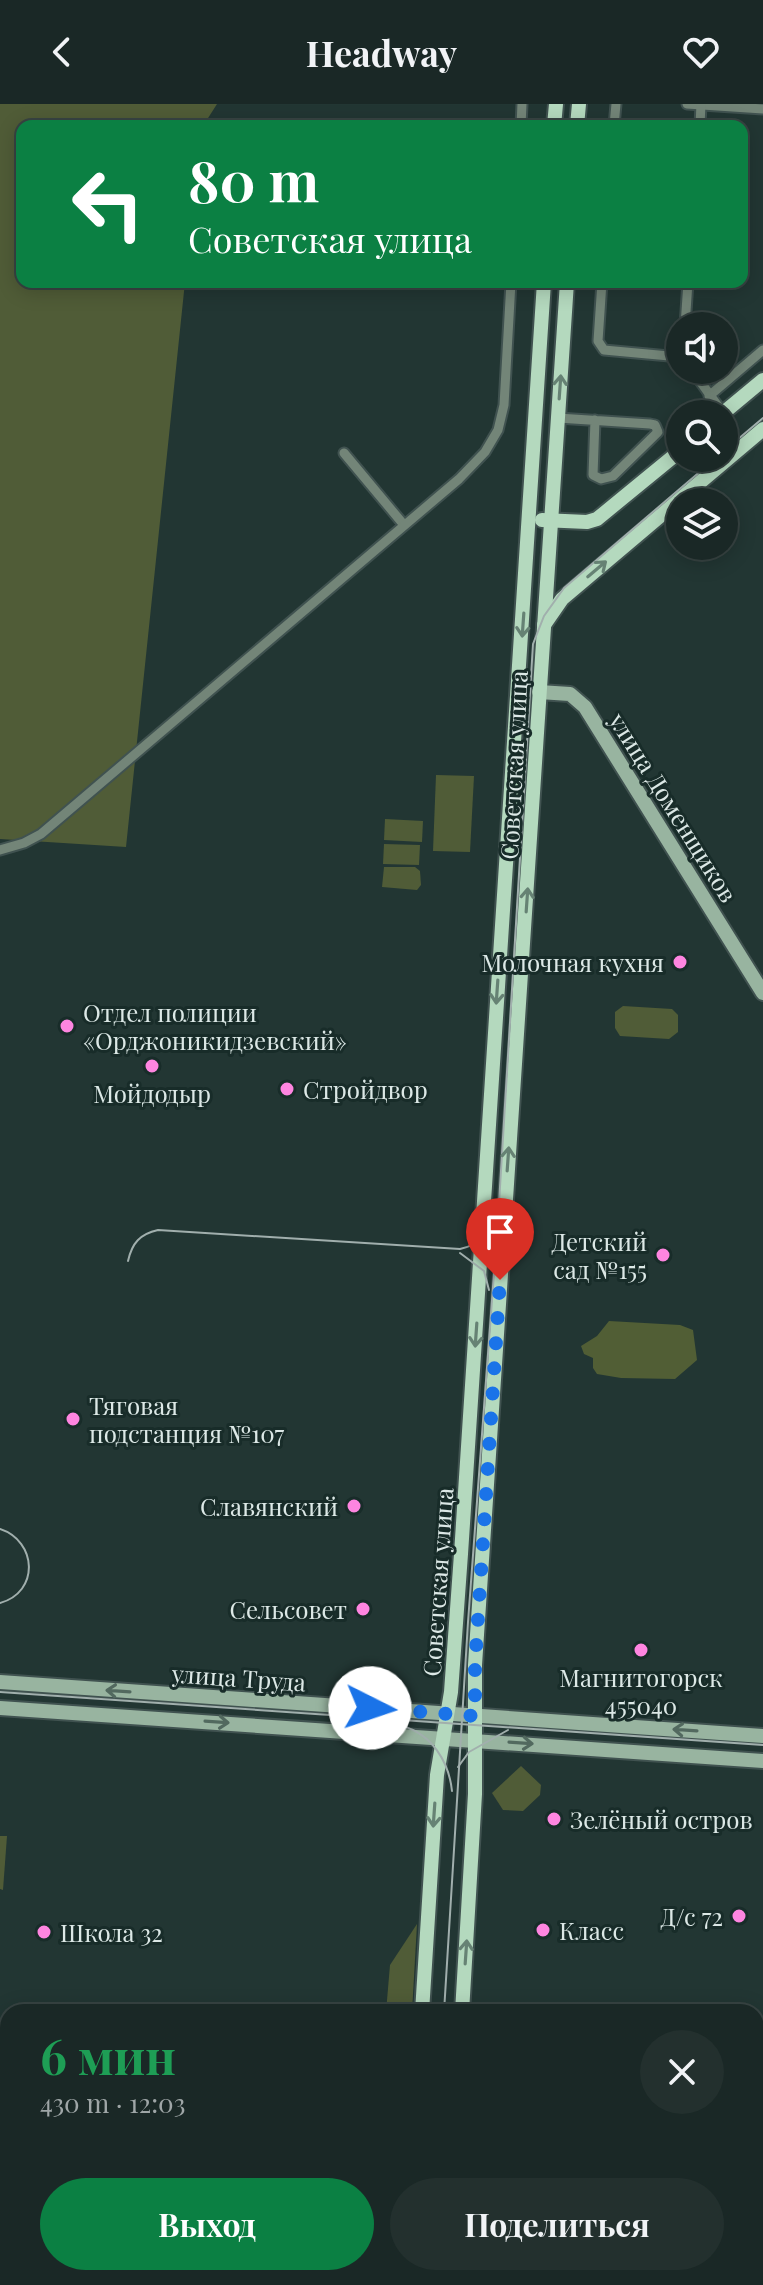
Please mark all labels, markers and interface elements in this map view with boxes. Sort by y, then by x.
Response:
text: Headway [306,28,457,76]
icon: back [40,30,84,74]
icon: heart [679,30,723,74]
text: 80 m [188,142,319,217]
icon: left [56,152,160,256]
text: Советская улица [188,214,472,262]
map controls [666,312,738,560]
button: sound [666,312,738,384]
one-way arrow [553,374,568,401]
button: search [666,400,738,472]
button: layers [666,488,738,560]
one-way arrow [586,560,607,578]
one-way arrow [515,611,530,638]
street label: Советская улица [492,670,534,860]
street label: улица Доменщиков [602,705,745,908]
one-way arrow [520,887,535,914]
place label: Молочная кухня [481,946,664,978]
marker: Молочная кухня [671,953,689,971]
one-way arrow [489,978,504,1005]
place label: Отдел полиции «Орджоникидзевский» [83,996,347,1056]
marker: Отдел полиции «Орджоникидзевский» [58,1017,76,1035]
marker: Мойдодыр [143,1057,161,1075]
place label: Стройдвор [303,1073,428,1105]
place label: Мойдодыр [93,1077,211,1109]
marker: Стройдвор [278,1080,296,1098]
one-way arrow [501,1147,516,1173]
pin [466,1198,534,1280]
icon: arrive [478,1210,522,1254]
place label: Детский сад №155 [551,1225,647,1285]
marker: Детский сад №155 [654,1246,672,1264]
one-way arrow [468,1321,483,1348]
place label: Тяговая подстанция №107 [89,1389,285,1449]
marker: Тяговая подстанция №107 [64,1410,82,1428]
street label: Советская улица [414,1486,460,1677]
place label: Славянский [200,1490,338,1522]
marker: Славянский [345,1497,363,1515]
place label: Сельсовет [230,1593,347,1625]
marker: Сельсовет [354,1600,372,1618]
marker: Магнитогорск 455040 [632,1641,650,1659]
street label: улица Труда [170,1656,307,1698]
place label: Магнитогорск 455040 [559,1661,723,1721]
position arrow [328,1666,412,1750]
one-way arrow [105,1683,132,1698]
one-way arrow [204,1715,230,1730]
one-way arrow [672,1722,699,1737]
one-way arrow [507,1736,534,1751]
one-way arrow [426,1801,441,1828]
place label: Зелёный остров [570,1803,753,1835]
marker: Зелёный остров [545,1810,563,1828]
place label: Д/с 72 [661,1900,723,1932]
marker: Д/с 72 [730,1907,748,1925]
place label: Класс [559,1914,624,1946]
place label: Школа 32 [60,1916,163,1948]
marker: Класс [534,1921,552,1939]
marker: Школа 32 [35,1923,53,1941]
one-way arrow [459,1939,474,1966]
text: 6 мин [40,2023,176,2087]
button: close [640,2030,724,2114]
text: 430 m · 12:03 [40,2085,185,2120]
button: Выход [40,2178,374,2270]
button: Поделиться [390,2178,724,2270]

